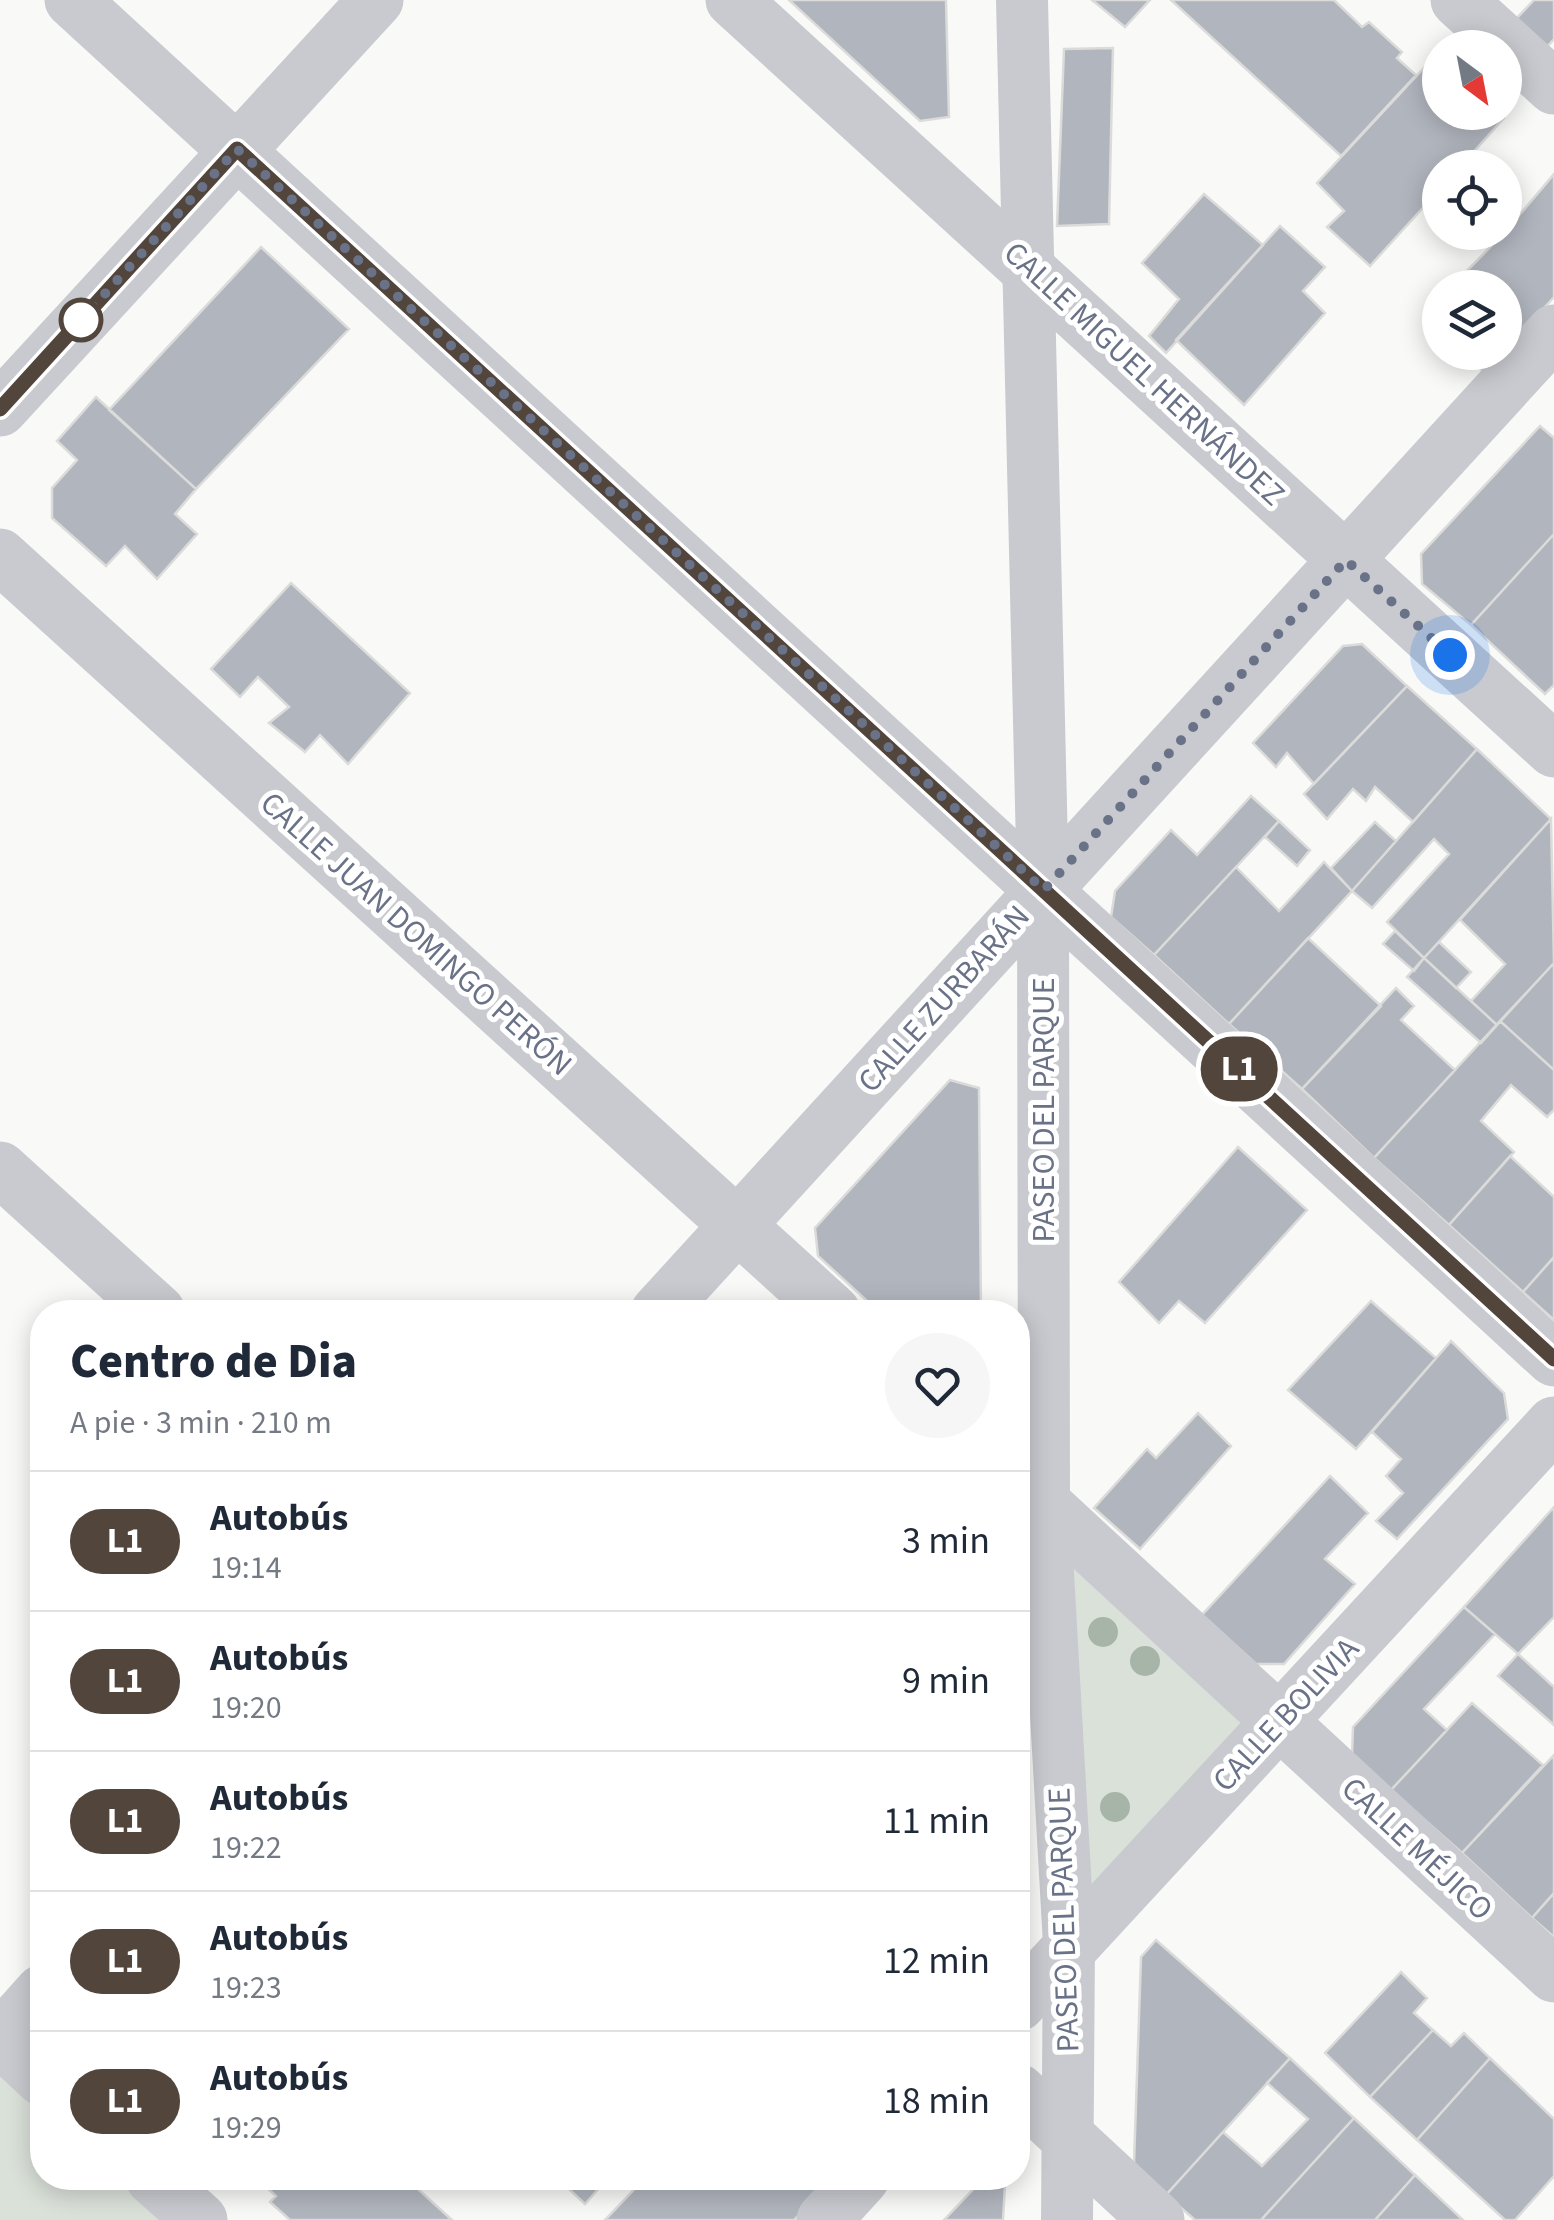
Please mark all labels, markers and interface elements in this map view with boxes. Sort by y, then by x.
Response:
north arrow [1422,30,1522,130]
map controls [1422,30,1522,370]
button: locate [1422,150,1522,250]
street label: CALLE MIGUEL HERNÁNDEZ [993,231,1295,517]
button: layers [1422,270,1522,370]
unlabelled marker [60,299,102,341]
your location [1425,630,1475,680]
street label: CALLE JUAN DOMINGO PERÓN [250,781,582,1087]
street label: CALLE ZURBARÁN [847,895,1041,1103]
street label: PASEO DEL PARQUE [1021,977,1067,1243]
line badge: L1 [1194,1036,1284,1102]
text: L1 [1221,1044,1257,1094]
text: Centro de Dia [70,1328,357,1396]
button: heart [885,1333,990,1438]
text: A pie · 3 min · 210 m [70,1400,332,1446]
text: Autobús [210,1491,348,1545]
text: 3 min [902,1514,990,1568]
text: L1 [107,1516,143,1566]
text: 19:14 [210,1545,282,1591]
street label: CALLE BOLIVIA [1202,1627,1370,1802]
text: Autobús [210,1631,348,1685]
text: 9 min [902,1654,990,1708]
text: L1 [107,1656,143,1706]
text: 19:20 [210,1685,282,1731]
street label: CALLE MÉJICO [1331,1767,1503,1931]
text: Autobús [210,1771,348,1825]
street label: PASEO DEL PARQUE [1036,1787,1092,2053]
text: 11 min [883,1794,990,1848]
text: L1 [107,1796,143,1846]
text: 19:22 [210,1825,282,1871]
text: Autobús [210,1911,348,1965]
text: 12 min [883,1934,990,1988]
text: L1 [107,1936,143,1986]
text: 19:23 [210,1965,282,2011]
text: Autobús [210,2051,348,2105]
text: 18 min [883,2074,990,2128]
text: L1 [107,2076,143,2126]
text: 19:29 [210,2105,282,2151]

